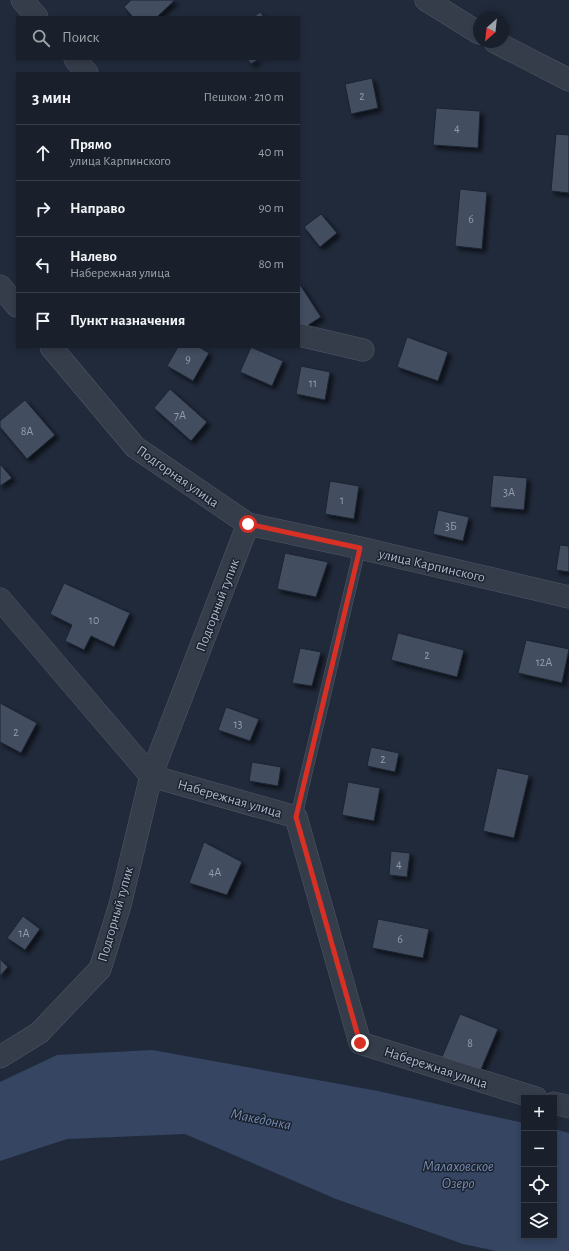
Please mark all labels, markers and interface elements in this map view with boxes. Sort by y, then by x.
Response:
north arrow [473,12,509,48]
search box [16,16,300,60]
icon: search [30,27,52,49]
text: Поиск [62,30,100,45]
text: 3 мин [32,89,71,106]
house number: 2 [359,90,365,102]
text: Пешком · 210 m [204,91,284,104]
house number: 4 [454,122,460,134]
text: Прямо [70,137,112,152]
icon: ahead [32,142,54,164]
text: 40 m [258,146,284,159]
text: улица Карпинского [70,155,171,168]
icon: right [32,198,54,220]
text: Направо [70,201,125,216]
text: 90 m [258,202,284,215]
house number: 6 [468,213,474,225]
text: Налево [70,249,117,264]
icon: left [32,254,54,276]
text: 80 m [258,258,284,271]
text: Набережная улица [70,267,170,280]
icon: arrive [32,310,54,332]
text: Пункт назначения [70,313,185,328]
house number: 9 [185,353,191,365]
house number: 11 [309,377,317,389]
house number: 7А [174,409,186,421]
house number: 8А [21,425,33,437]
street label: Подгорная улица [134,443,222,511]
house number: 3А [503,486,515,498]
house number: 1 [340,494,344,506]
route start [239,515,257,533]
house number: 3Б [445,520,457,532]
street label: улица Карпинского [376,547,486,585]
street label: Подгорный тупик [194,556,242,654]
house number: 10 [89,614,99,626]
house number: 2 [424,649,430,661]
house number: 12А [536,656,552,668]
house number: 13 [233,718,243,730]
house number: 2 [13,726,19,738]
house number: 2 [380,753,386,765]
street label: Набережная улица [176,777,284,821]
house number: 4 [396,858,402,870]
street label: Подгорный тупик [96,865,136,963]
house number: 4А [209,866,221,878]
house number: 1А [18,927,30,939]
house number: 6 [397,933,403,945]
route end [351,1034,369,1052]
house number: 8 [467,1037,473,1049]
street label: Набережная улица [382,1045,490,1091]
map controls [521,1095,557,1239]
button: + [521,1095,557,1131]
water label: Македонка [229,1106,292,1133]
button: − [521,1131,557,1167]
water label: Малаховское Озеро [422,1159,494,1191]
button: locate [521,1167,557,1203]
button: layers [521,1203,557,1239]

